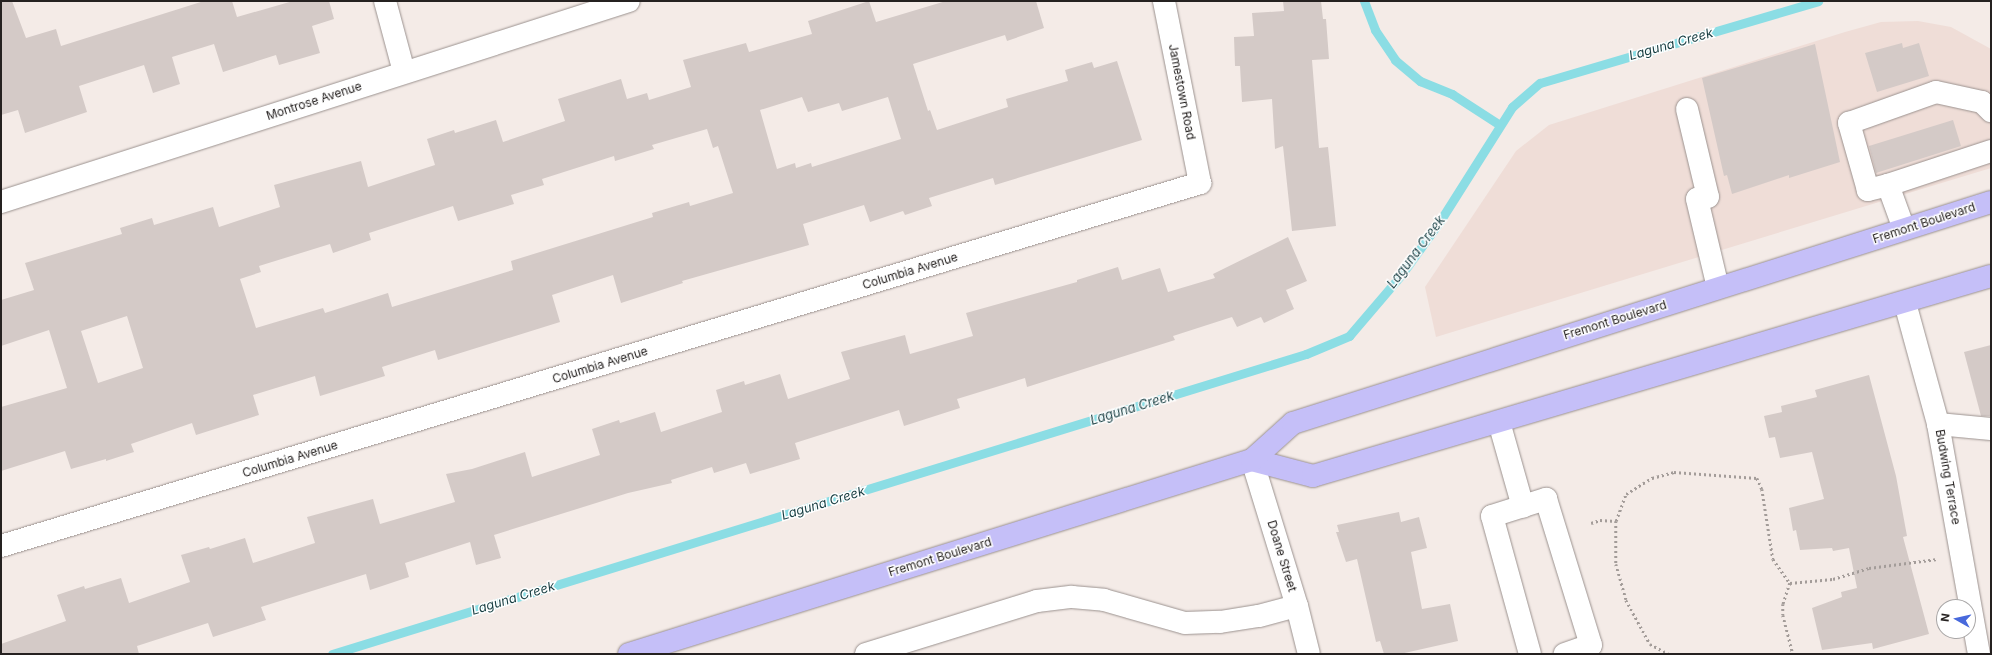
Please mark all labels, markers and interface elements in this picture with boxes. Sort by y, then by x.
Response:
water label: Laguna Creek [1627,25,1715,63]
street label: Jamestown Road [1166,43,1198,141]
street label: Montrose Avenue [264,79,364,123]
street label: Fremont Boulevard [1871,200,1977,246]
water label: Laguna Creek [1384,213,1448,291]
street label: Columbia Avenue [861,250,959,292]
street label: Fremont Boulevard [1562,297,1668,343]
street label: Columbia Avenue [551,344,649,386]
water label: Laguna Creek [1088,388,1176,428]
street label: Budwing Terrace [1933,428,1963,526]
street label: Columbia Avenue [241,438,339,480]
water label: Laguna Creek [779,483,867,523]
street label: Doane Street [1264,518,1300,594]
street label: Fremont Boulevard [887,534,993,580]
water label: Laguna Creek [469,578,557,618]
north arrow [1936,599,1976,639]
text: N [1938,612,1953,623]

